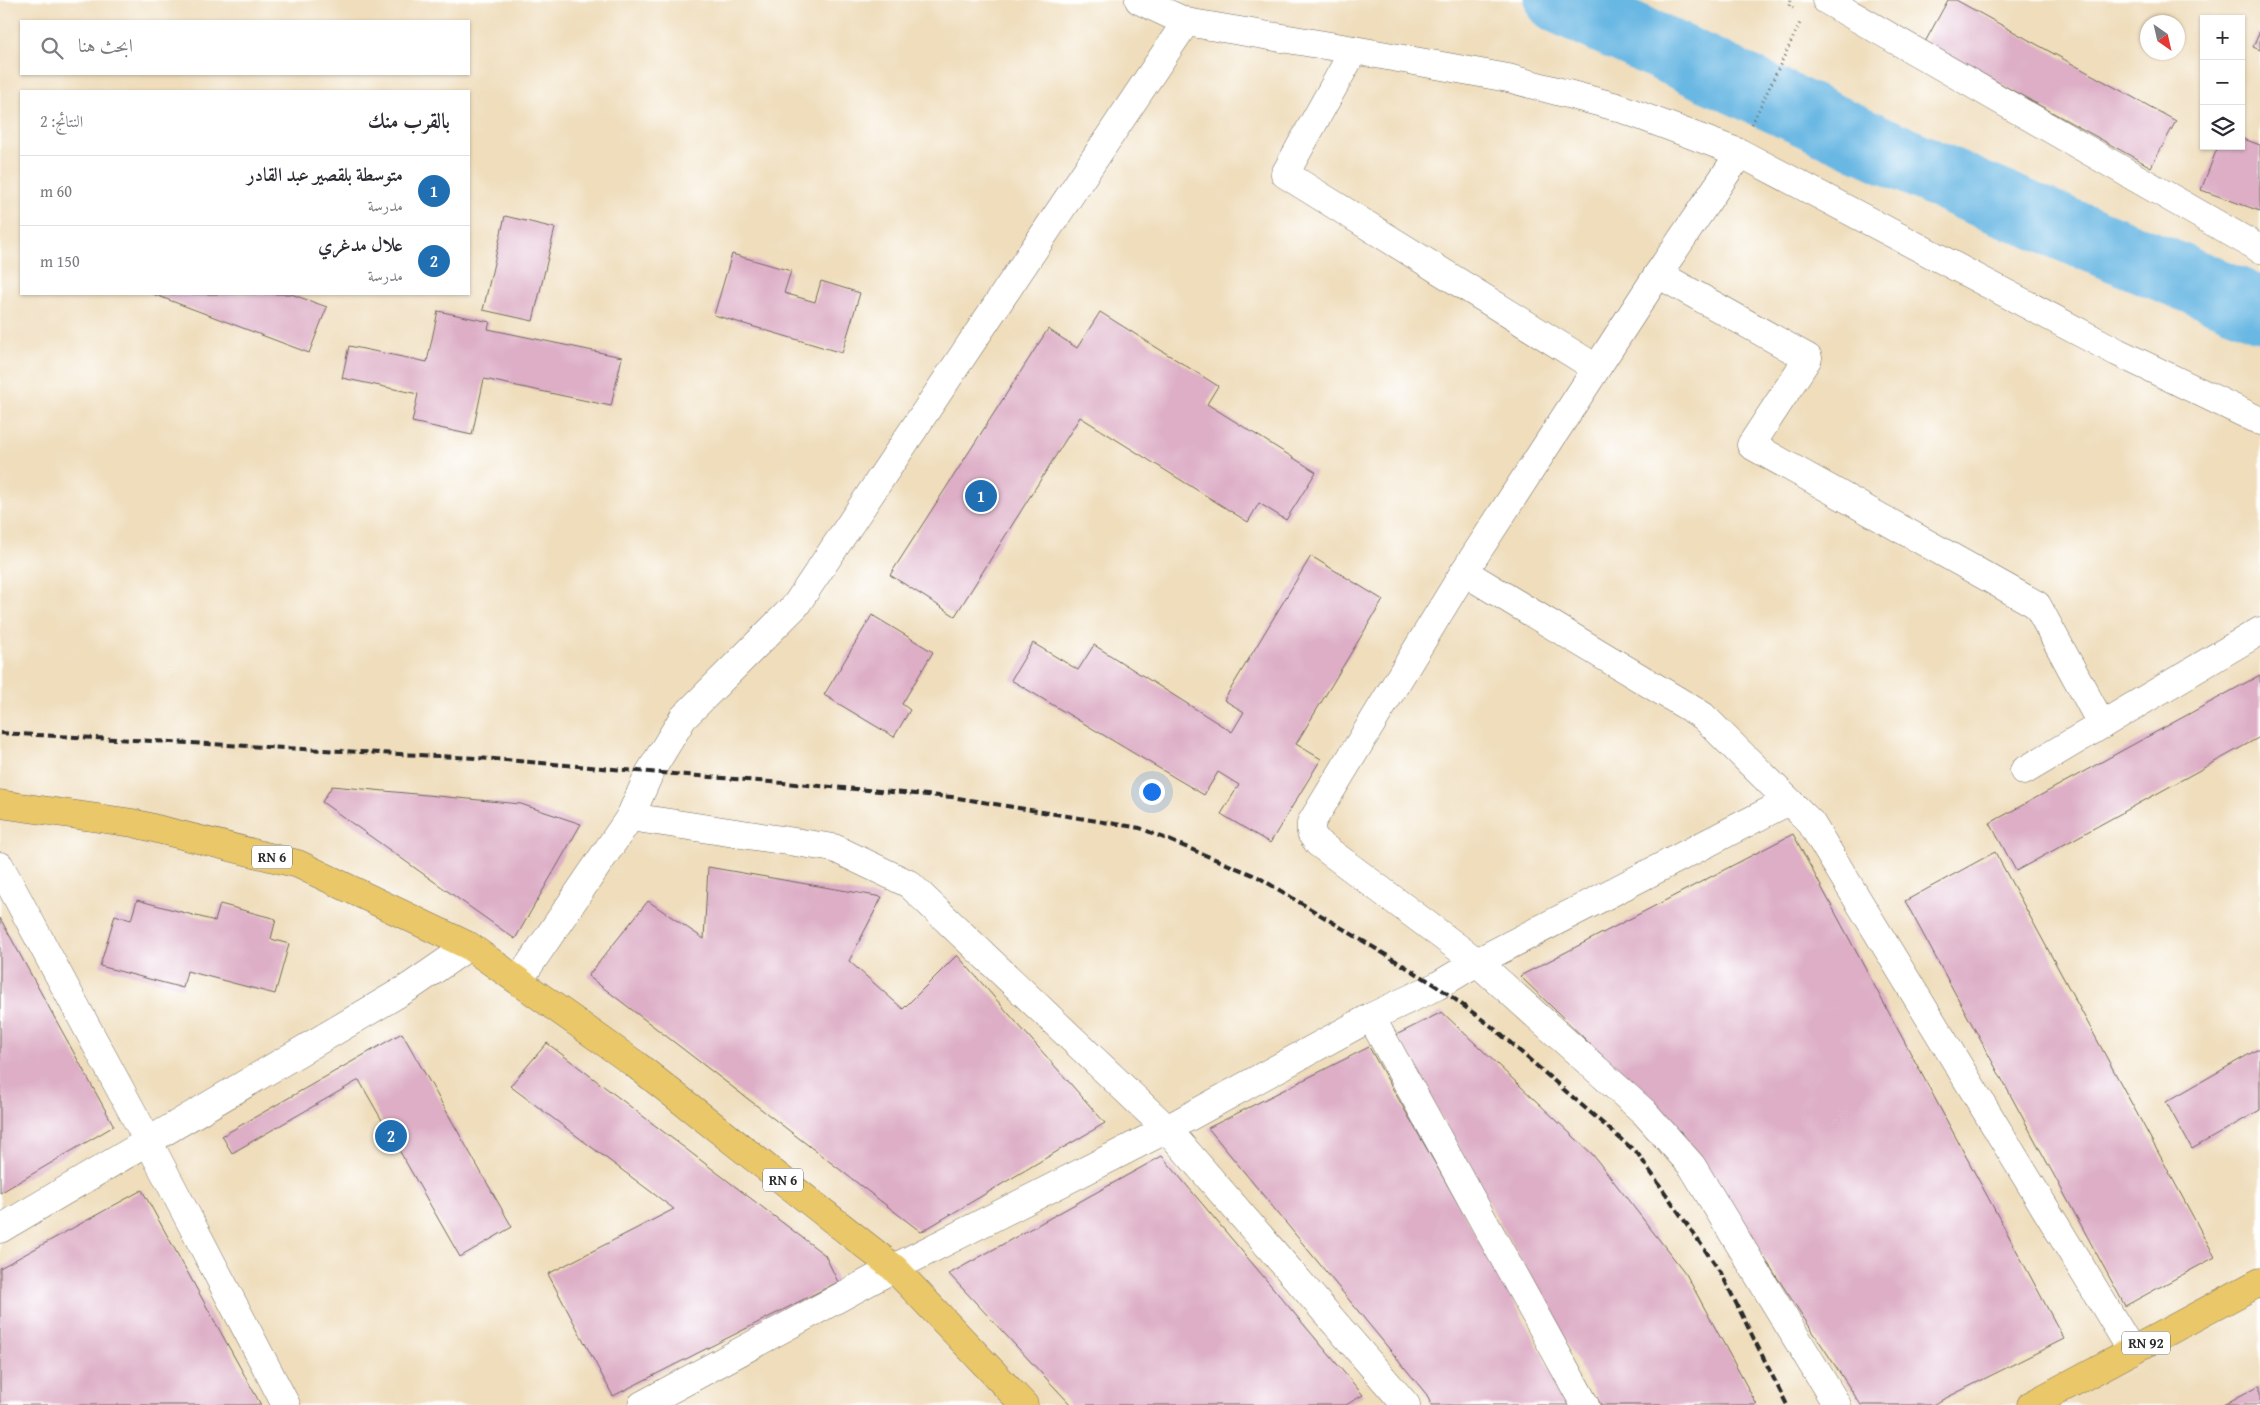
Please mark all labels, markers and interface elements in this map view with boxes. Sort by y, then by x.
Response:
north arrow [2140,15,2185,60]
map controls [2200,15,2245,150]
button: + [2200,15,2245,60]
search box [20,20,470,75]
text: ابحث هنا [78,31,133,59]
icon: search [38,34,66,62]
button: − [2200,60,2245,105]
text: بالقرب منك [368,105,450,136]
button: layers [2200,105,2245,150]
text: النتائج: 2 [40,109,83,133]
text: متوسطة بلقصير عبد القادر [247,160,403,188]
text: 60 m [40,179,72,203]
text: 1 [430,179,438,203]
text: مدرسة [368,193,403,217]
text: علال مدغري [318,230,403,258]
text: 150 m [40,249,80,273]
text: 2 [430,249,438,273]
text: مدرسة [368,263,403,287]
pin: 1 [965,477,997,515]
your location [1139,779,1165,805]
road number: RN 6 [252,846,292,869]
pin: 2 [375,1117,407,1155]
road number: RN 6 [763,1168,803,1192]
road number: RN 92 [2122,1332,2170,1355]

